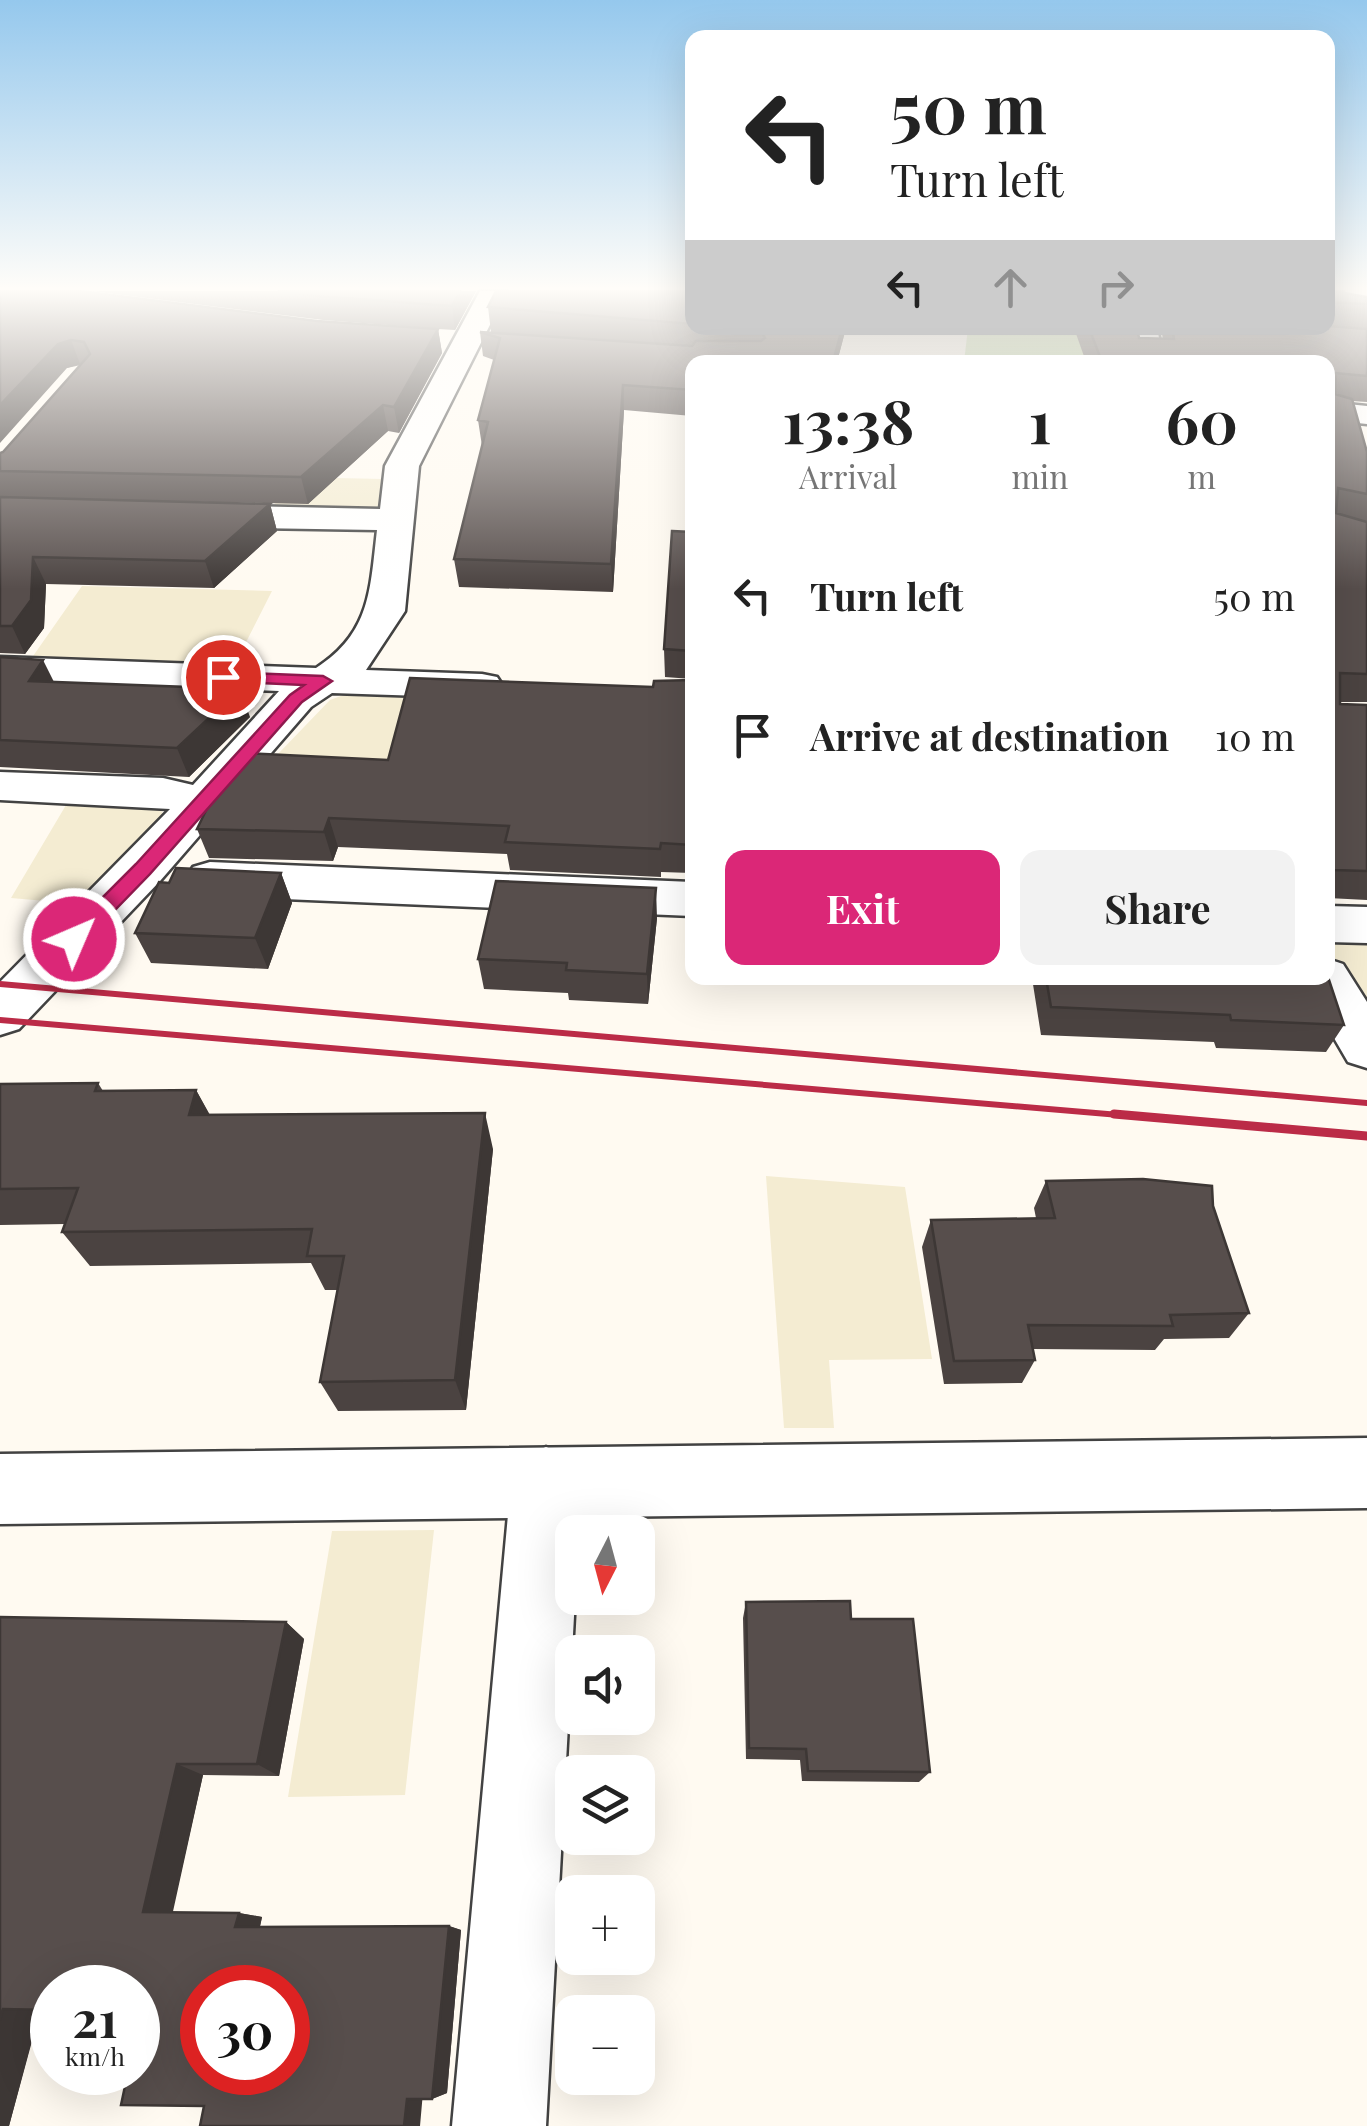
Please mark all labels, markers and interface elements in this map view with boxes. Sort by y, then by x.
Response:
text: 50 m [890,58,1047,152]
icon: left [725,70,855,200]
text: Turn left [890,148,1064,208]
icon: left [878,260,933,315]
icon: ahead [983,260,1038,315]
icon: right [1088,260,1143,315]
text: 13:38 [782,379,914,459]
text: 1 [1028,379,1051,459]
text: 60 [1165,379,1238,459]
text: Arrival [799,454,898,497]
text: min [1011,454,1068,497]
text: m [1187,454,1216,497]
icon: left [725,568,780,623]
text: Turn left [810,570,963,621]
text: 50 m [1213,570,1295,621]
pin [181,635,266,720]
icon: arrive [196,650,251,705]
icon: arrive [725,708,780,763]
text: Arrive at destination [810,710,1169,761]
text: 10 m [1215,710,1295,761]
button: Exit [725,850,1000,965]
button: Share [1020,850,1295,965]
position arrow [22,887,126,991]
north arrow [555,1515,655,1615]
map controls [555,1515,655,2095]
button: sound [555,1635,655,1735]
button: layers [555,1755,655,1855]
button: + [555,1875,655,1975]
speed limit sign: 30 [180,1965,310,2095]
text: 21 [72,1984,118,2051]
button: − [555,1995,655,2095]
text: km/h [65,2039,125,2072]

